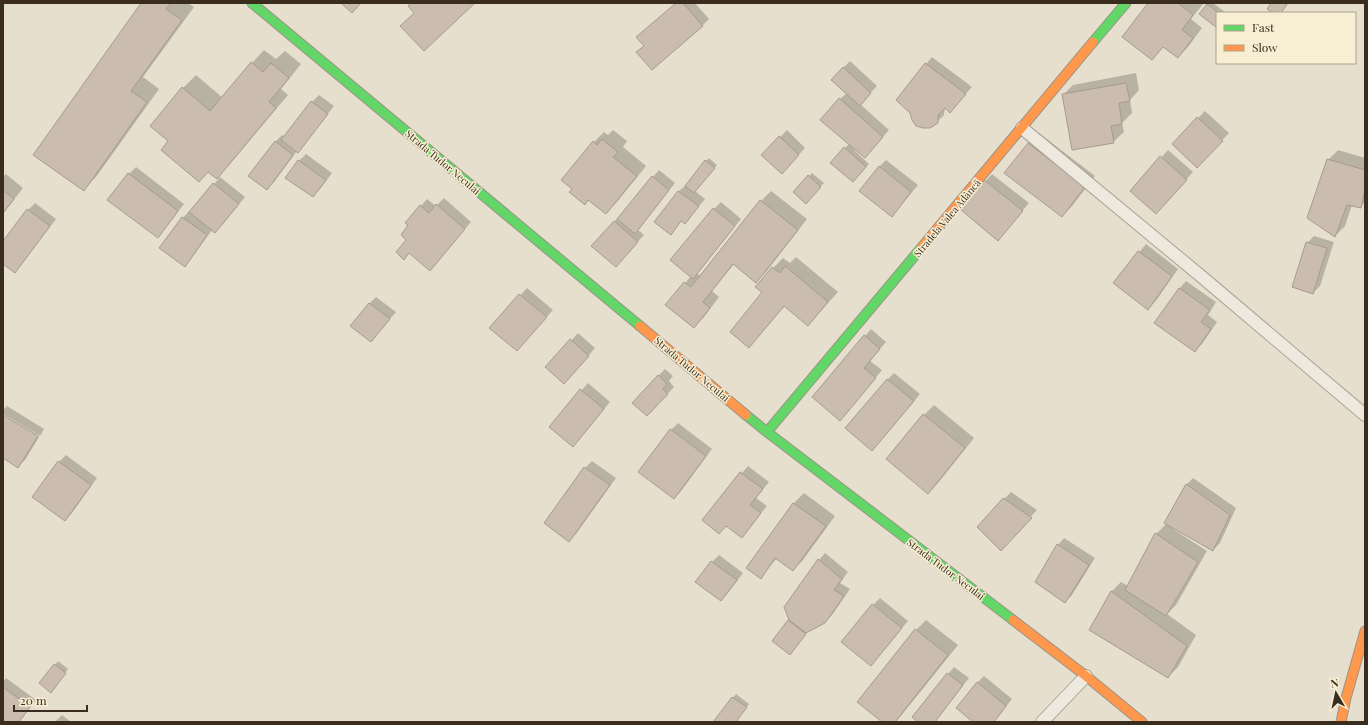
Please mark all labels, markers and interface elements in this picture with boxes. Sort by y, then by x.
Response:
legend [1216,12,1356,64]
text: Fast [1252,19,1275,35]
text: Slow [1252,39,1278,55]
street label: Strada Tudor Neculai [402,126,484,198]
street label: Stradela Valea Adâncă [910,176,984,260]
street label: Strada Tudor Neculai [651,333,733,405]
street label: Strada Tudor Neculai [904,535,988,603]
north arrow [1316,673,1356,713]
text: N [1329,675,1340,691]
scale bar [14,687,87,713]
text: 20 m [20,692,47,708]

